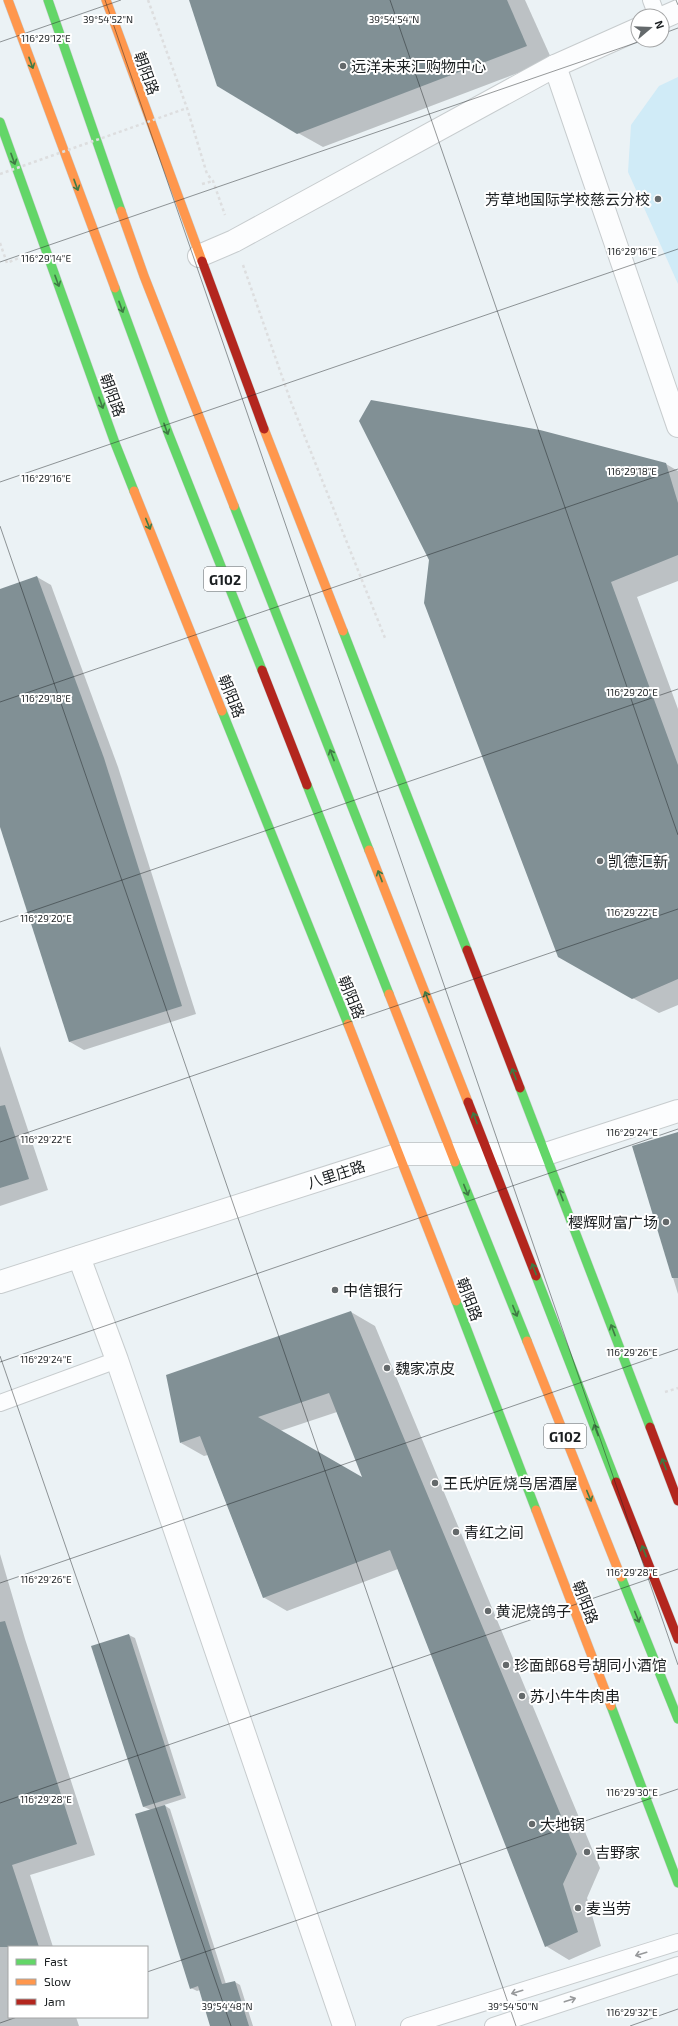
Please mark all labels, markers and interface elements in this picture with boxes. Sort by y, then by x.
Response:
north arrow [630,8,670,48]
text: 39°54'52"N [83,13,133,25]
text: 39°54'54"N [369,13,419,25]
text: N [652,19,667,31]
text: 116°29'12"E [21,32,71,44]
street label: 朝阳路 [131,49,163,97]
one-way arrow [28,56,36,68]
place label: 远洋未来汇购物中心 [351,57,486,75]
marker: 远洋未来汇购物中心 [338,61,348,71]
one-way arrow [10,152,18,164]
one-way arrow [73,178,81,190]
place label: 芳草地国际学校慈云分校 [485,190,650,208]
marker: 芳草地国际学校慈云分校 [653,194,663,204]
text: 116°29'16"E [607,245,657,257]
text: 116°29'14"E [21,252,71,264]
one-way arrow [54,274,61,287]
one-way arrow [118,300,126,312]
street label: 朝阳路 [97,371,129,419]
one-way arrow [98,397,105,410]
one-way arrow [163,422,171,434]
text: 116°29'18"E [607,465,657,477]
text: 116°29'16"E [21,472,71,484]
one-way arrow [145,518,152,530]
road number: G102 [204,567,246,591]
street label: 朝阳路 [215,672,249,720]
text: 116°29'20"E [606,686,658,698]
text: 116°29'18"E [21,692,71,704]
one-way arrow [328,749,336,761]
place label: 凯德汇新 [608,852,668,870]
marker: 凯德汇新 [595,856,605,866]
one-way arrow [375,870,383,882]
text: 116°29'22"E [606,906,658,918]
text: 116°29'20"E [20,912,72,924]
street label: 朝阳路 [335,973,369,1021]
one-way arrow [423,991,431,1003]
one-way arrow [510,1069,518,1081]
one-way arrow [470,1112,478,1124]
text: 116°29'24"E [606,1126,658,1138]
text: 116°29'22"E [20,1133,72,1145]
street label: 八里庄路 [305,1156,367,1192]
one-way arrow [463,1184,471,1196]
one-way arrow [557,1190,565,1202]
place label: 樱辉财富广场 [568,1213,658,1231]
marker: 樱辉财富广场 [661,1217,671,1227]
one-way arrow [529,1264,537,1276]
street label: 朝阳路 [454,1275,486,1323]
place label: 中信银行 [343,1281,403,1299]
marker: 中信银行 [330,1285,340,1295]
one-way arrow [511,1304,519,1316]
one-way arrow [608,1324,616,1336]
text: 116°29'26"E [606,1346,658,1358]
text: 116°29'24"E [20,1353,72,1365]
place label: 魏家凉皮 [395,1359,455,1377]
marker: 魏家凉皮 [382,1363,392,1373]
road number: G102 [544,1424,586,1448]
one-way arrow [592,1424,600,1436]
one-way arrow [660,1459,668,1471]
place label: 王氏炉匠烧鸟居酒屋 [443,1474,578,1492]
marker: 王氏炉匠烧鸟居酒屋 [430,1478,440,1488]
one-way arrow [586,1490,593,1502]
place label: 青红之间 [464,1523,524,1541]
marker: 青红之间 [451,1527,461,1537]
one-way arrow [639,1545,647,1557]
text: 116°29'28"E [606,1566,658,1578]
text: 116°29'26"E [20,1573,72,1585]
street label: 朝阳路 [570,1578,602,1626]
place label: 黄泥烧鸽子 [496,1602,571,1620]
marker: 黄泥烧鸽子 [483,1606,493,1616]
one-way arrow [634,1611,642,1623]
place label: 珍面郎68号胡同小酒馆 [514,1656,667,1674]
marker: 珍面郎68号胡同小酒馆 [501,1660,511,1670]
place label: 苏小牛牛肉串 [530,1687,620,1705]
marker: 苏小牛牛肉串 [517,1691,527,1701]
text: 116°29'30"E [606,1786,658,1798]
text: 116°29'28"E [20,1793,72,1805]
place label: 大地锅 [540,1815,585,1833]
marker: 大地锅 [527,1819,537,1829]
place label: 吉野家 [595,1843,640,1861]
marker: 吉野家 [582,1847,592,1857]
place label: 麦当劳 [586,1899,631,1917]
marker: 麦当劳 [573,1903,583,1913]
legend [8,1946,148,2018]
one-way arrow [634,1951,647,1958]
text: Fast [44,1954,68,1968]
text: Slow [44,1974,71,1988]
one-way arrow [510,1989,523,1996]
text: Jam [44,1994,65,2008]
one-way arrow [564,1996,576,2004]
text: 39°54'48"N [201,2000,253,2012]
text: 39°54'50"N [488,2000,538,2012]
text: 116°29'32"E [606,2006,658,2018]

